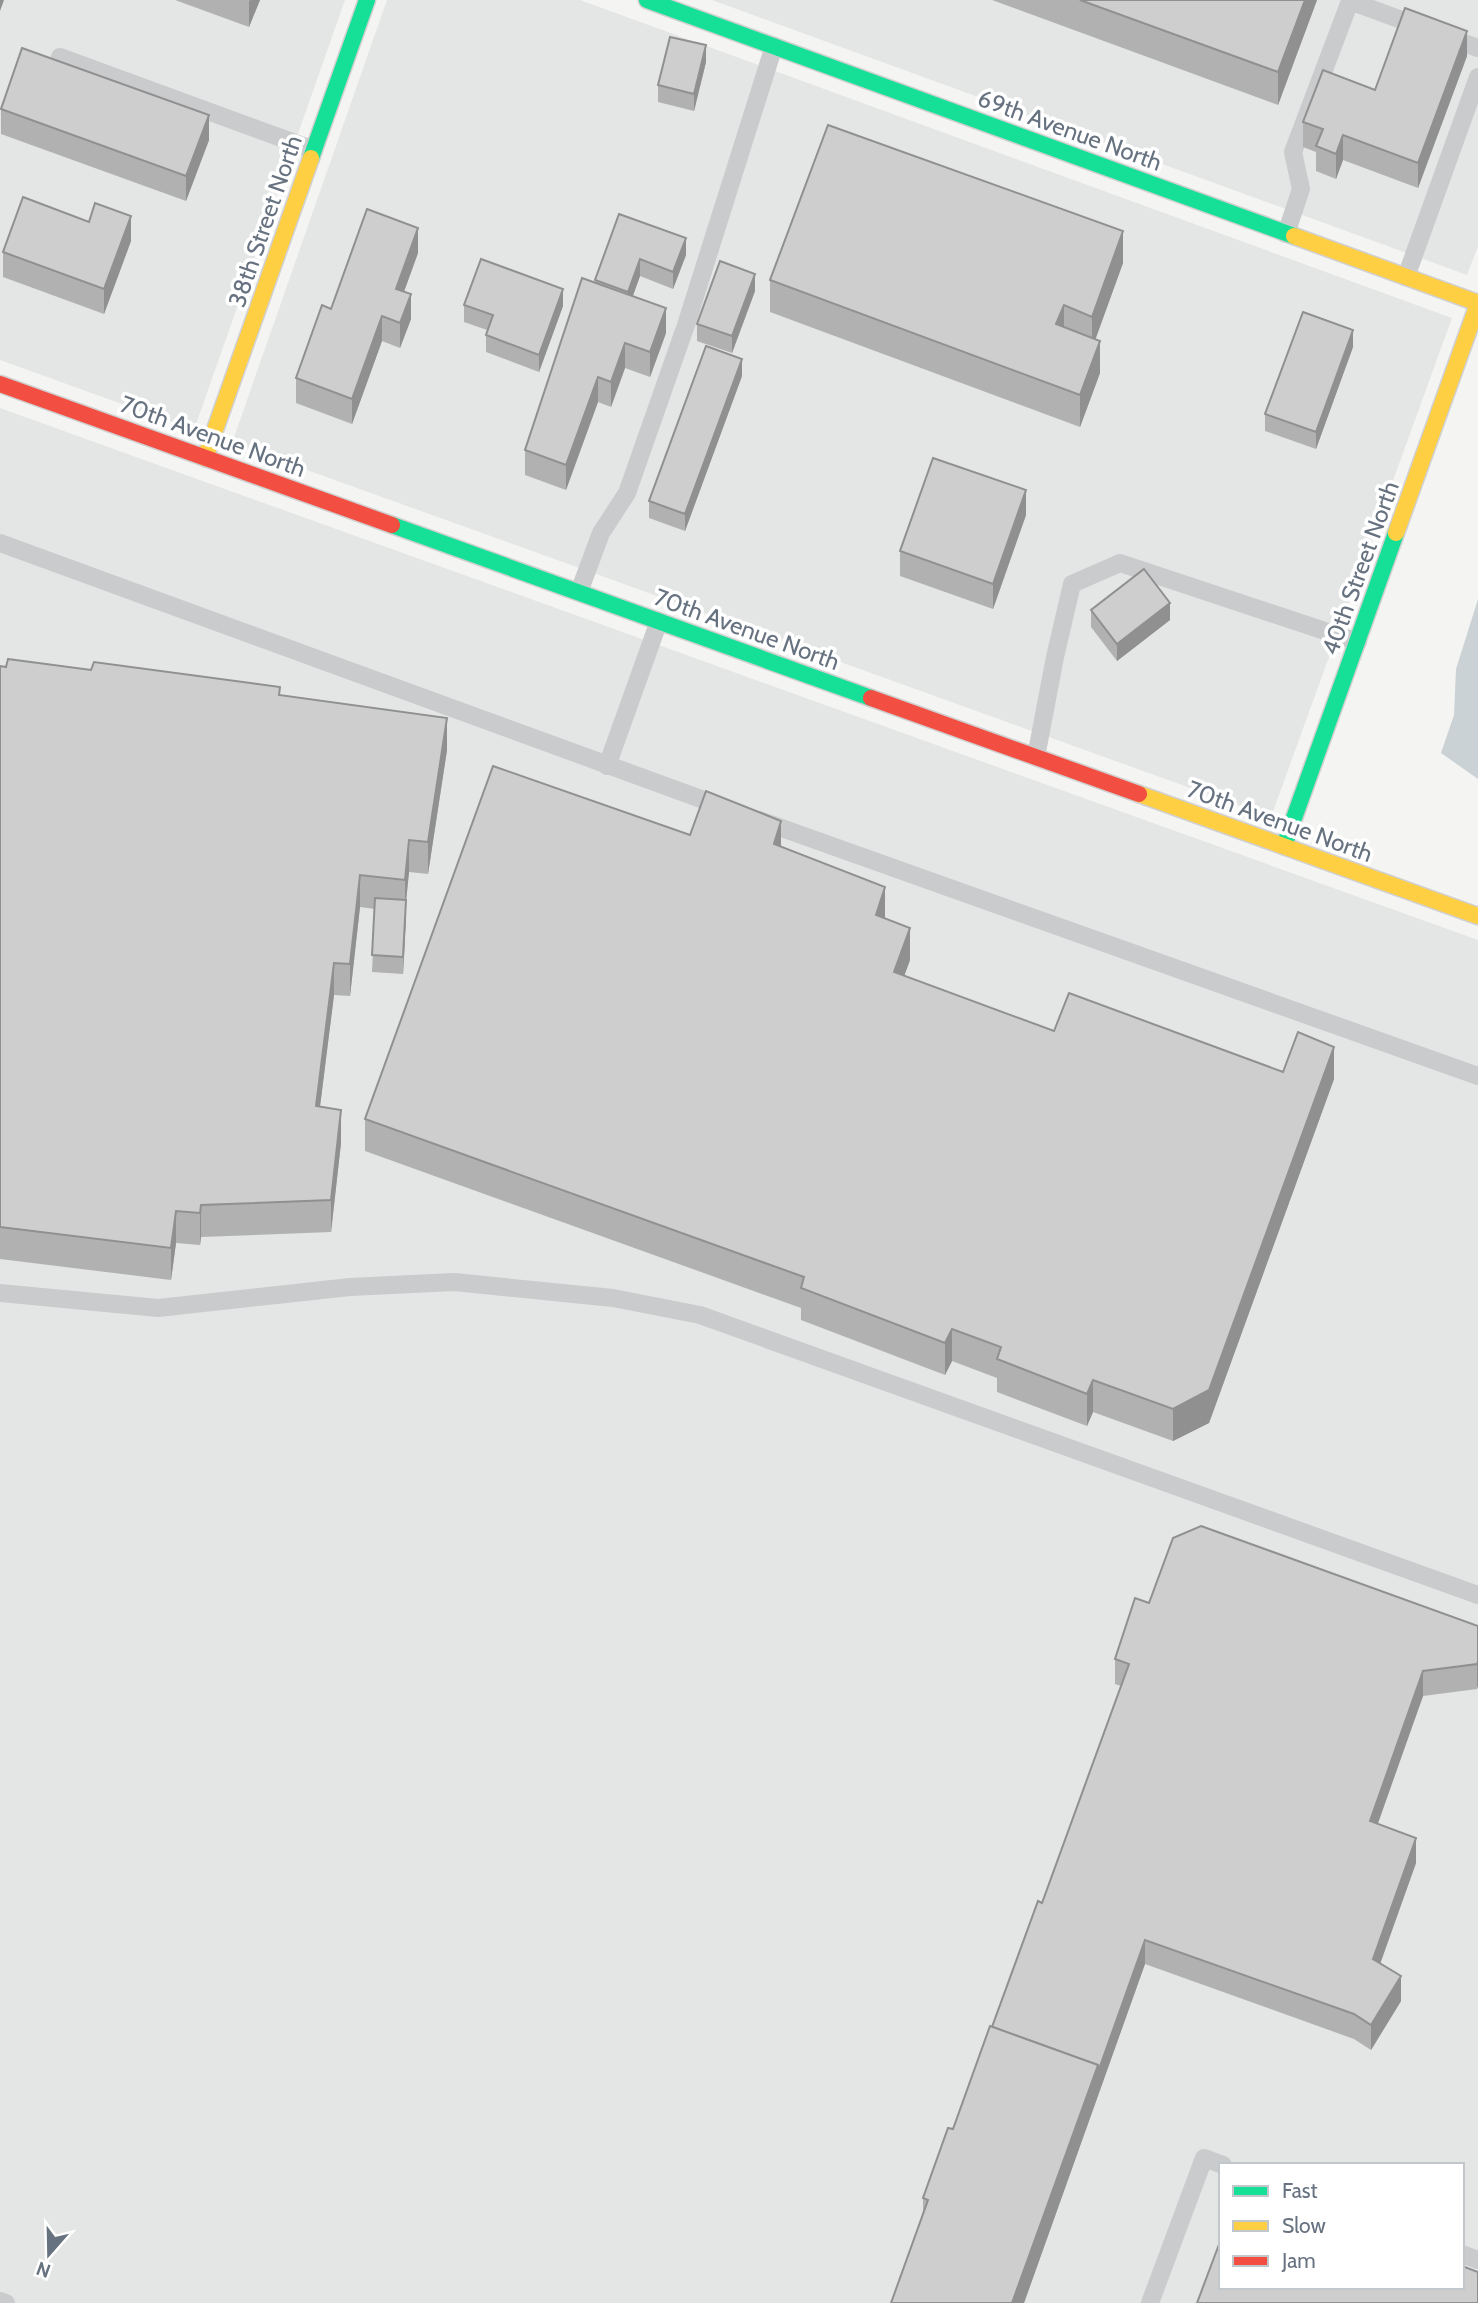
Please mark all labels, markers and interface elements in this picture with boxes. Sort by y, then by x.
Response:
street label: 69th Avenue North [974,83,1166,177]
street label: 38th Street North [222,131,308,311]
street label: 70th Avenue North [116,389,310,483]
street label: 40th Street North [1315,477,1405,659]
street label: 70th Avenue North [650,582,844,676]
street label: 70th Avenue North [1183,774,1377,868]
legend [1219,2163,1464,2289]
text: Fast [1282,2178,1318,2203]
text: Slow [1282,2213,1326,2238]
north arrow [14,2219,84,2289]
text: Jam [1281,2248,1316,2273]
text: N [33,2256,54,2283]

